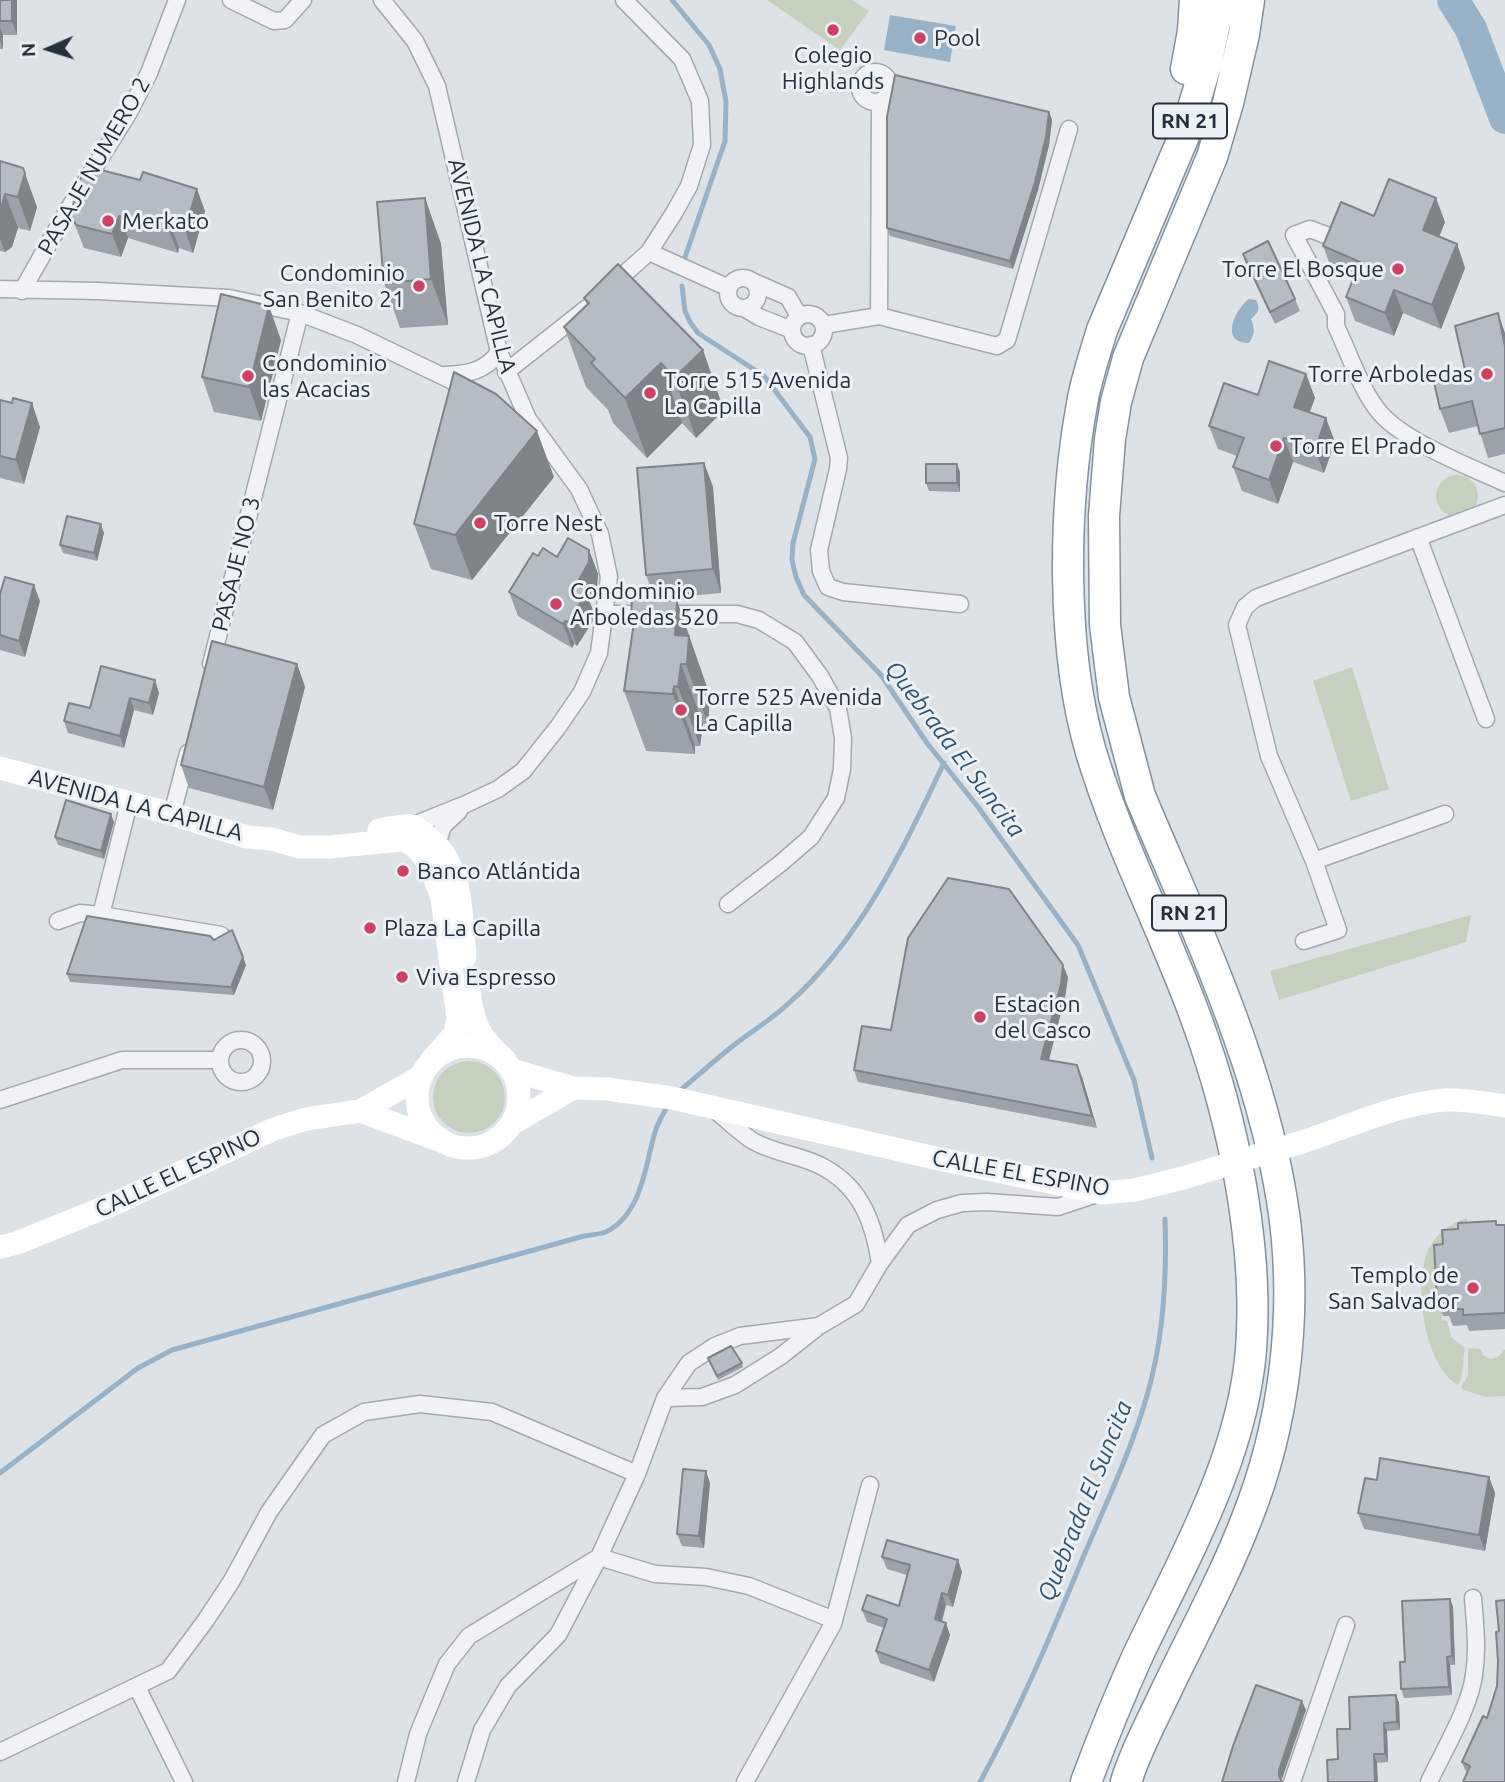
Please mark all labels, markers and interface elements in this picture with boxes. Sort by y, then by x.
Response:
north arrow [14,14,84,84]
marker: Colegio Highlands [825,22,841,38]
place label: Pool [934,24,980,52]
marker: Pool [912,30,928,46]
place label: Colegio Highlands [782,41,884,95]
text: N [17,42,39,58]
street label: PASAJE NUMERO 2 [32,72,156,260]
road number: RN 21 [1153,104,1227,138]
street label: AVENIDA LA CAPILLA [442,156,522,376]
place label: Merkato [122,207,209,235]
marker: Merkato [100,213,116,229]
place label: Torre El Bosque [1222,255,1384,283]
place label: Condominio San Benito 21 [263,259,405,313]
marker: Torre El Bosque [1390,261,1406,277]
marker: Condominio San Benito 21 [411,278,427,294]
place label: Condominio las Acacias [262,349,387,403]
place label: Torre Arboledas [1308,360,1473,388]
place label: Torre 515 Avenida La Capilla [664,366,851,420]
marker: Torre Arboledas [1479,366,1495,382]
marker: Condominio las Acacias [240,368,256,384]
marker: Torre 515 Avenida La Capilla [642,385,658,401]
place label: Torre El Prado [1290,432,1436,460]
marker: Torre El Prado [1268,438,1284,454]
street label: PASAJE NO 3 [206,494,266,634]
place label: Torre Nest [494,509,603,537]
marker: Torre Nest [472,515,488,531]
place label: Condominio Arboledas 520 [570,577,719,631]
marker: Condominio Arboledas 520 [548,596,564,612]
water label: Quebrada El Suncita [879,655,1031,843]
place label: Torre 525 Avenida La Capilla [695,683,882,737]
marker: Torre 525 Avenida La Capilla [673,702,689,718]
street label: AVENIDA LA CAPILLA [26,763,246,847]
place label: Banco Atlántida [417,857,581,885]
marker: Banco Atlántida [395,863,411,879]
road number: RN 21 [1152,895,1226,930]
place label: Plaza La Capilla [384,914,541,942]
marker: Plaza La Capilla [362,920,378,936]
place label: Viva Espresso [416,963,556,991]
marker: Viva Espresso [394,969,410,985]
place label: Estacion del Casco [994,990,1091,1044]
marker: Estacion del Casco [972,1009,988,1025]
street label: CALLE EL ESPINO [91,1122,265,1224]
street label: CALLE EL ESPINO [930,1144,1112,1202]
place label: Templo de San Salvador [1328,1261,1459,1315]
marker: Templo de San Salvador [1465,1280,1481,1296]
water label: Quebrada El Suncita [1032,1397,1138,1605]

